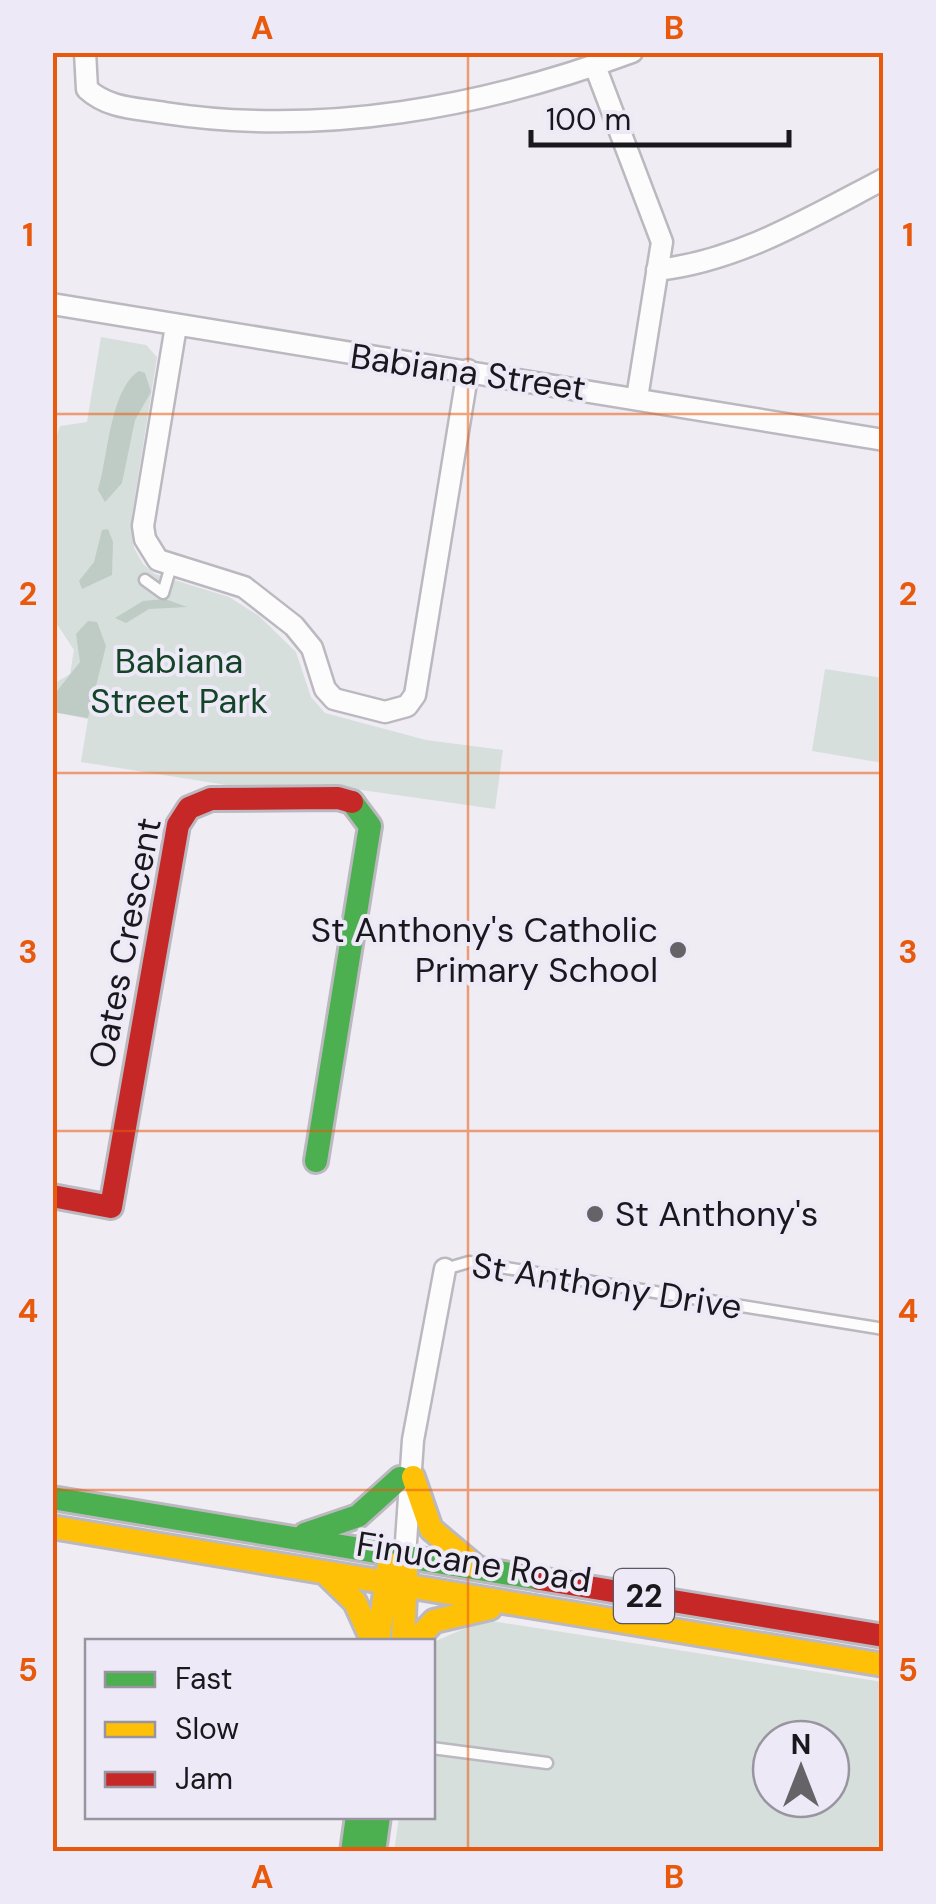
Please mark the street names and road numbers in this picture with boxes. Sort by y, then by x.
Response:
street label: Babiana Street [347,333,589,411]
street label: Oates Crescent [78,814,172,1072]
street label: St Anthony Drive [469,1242,745,1330]
street label: Finucane Road [353,1521,595,1603]
road number: 22 [614,1569,674,1623]

